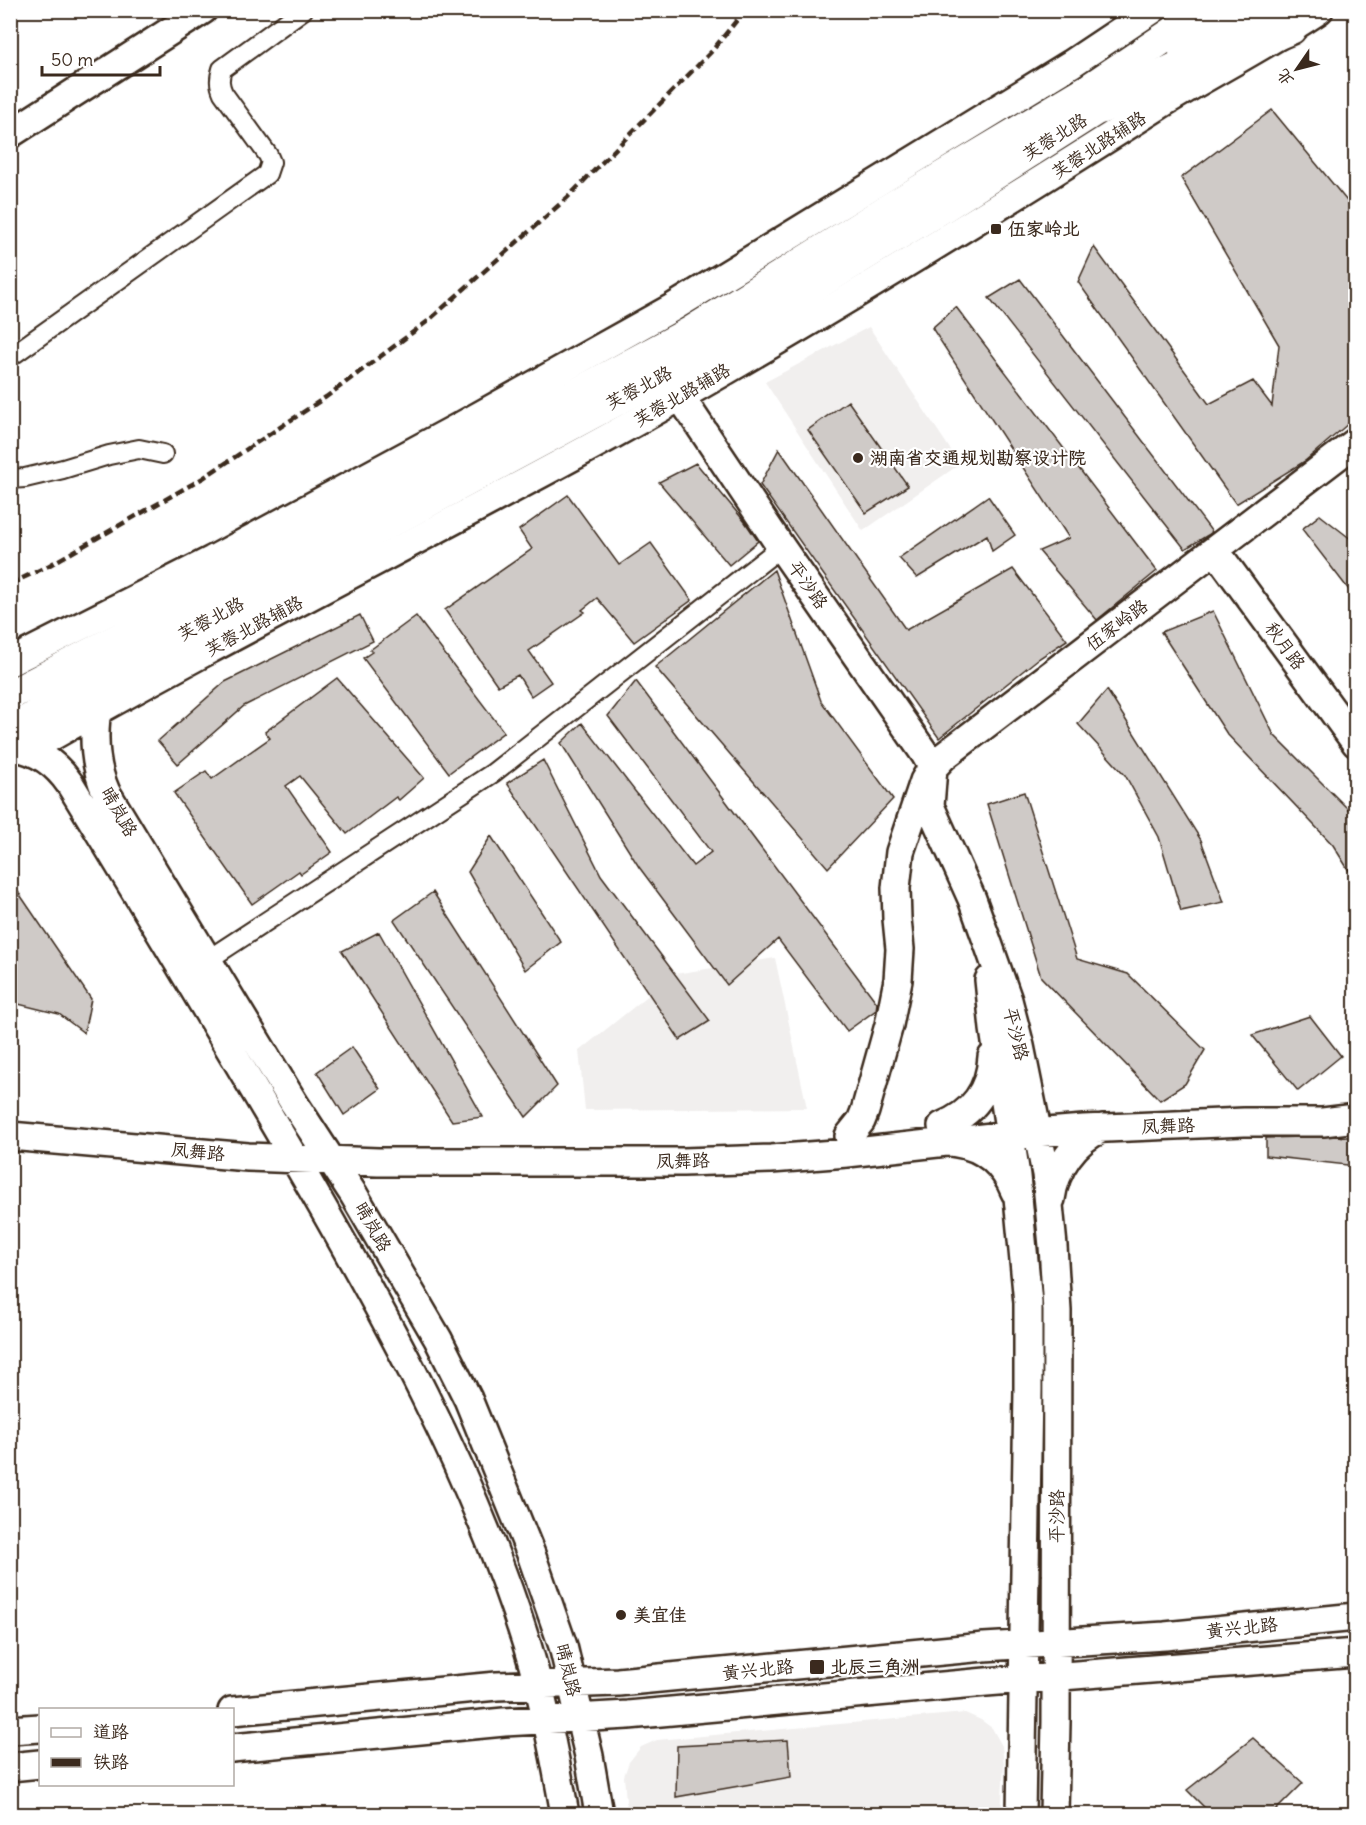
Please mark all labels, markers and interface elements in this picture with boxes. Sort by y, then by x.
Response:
scale bar [42,39,160,77]
north arrow [1267,39,1327,99]
text: 50 m [51,48,93,71]
text: 北 [1272,65,1297,90]
street label: 芙蓉北路辅路 [1047,106,1150,184]
street label: 芙蓉北路 [1018,108,1091,165]
place label: 伍家岭北 [1008,217,1080,240]
marker: 伍家岭北 [989,222,1003,236]
street label: 芙蓉北路辅路 [629,358,734,432]
street label: 芙蓉北路 [602,361,676,415]
place label: 湖南省交通规划勘察设计院 [870,446,1086,469]
marker: 湖南省交通规划勘察设计院 [851,451,865,465]
street label: 平沙路 [784,556,833,613]
street label: 芙蓉北路辅路 [201,590,307,661]
street label: 芙蓉北路 [174,592,248,646]
street label: 伍家岭路 [1081,594,1152,655]
street label: 秋月路 [1260,617,1311,674]
street label: 晴岚路 [96,783,143,841]
street label: 平沙路 [999,1005,1034,1063]
street label: 凤舞路 [1141,1113,1195,1138]
street label: 凤舞路 [170,1138,226,1165]
street label: 凤舞路 [656,1149,710,1172]
street label: 晴岚路 [350,1198,397,1256]
street label: 平沙路 [1045,1489,1068,1543]
place label: 美宜佳 [633,1603,687,1626]
marker: 美宜佳 [614,1608,628,1622]
street label: 黄兴北路 [1205,1612,1279,1643]
street label: 晴岚路 [551,1641,586,1699]
street label: 黄兴北路 [721,1654,795,1685]
place label: 北辰三角洲 [830,1655,920,1678]
marker: 北辰三角洲 [808,1658,826,1676]
legend [39,1708,234,1786]
text: 道路 [93,1720,129,1743]
text: 铁路 [93,1750,129,1773]

